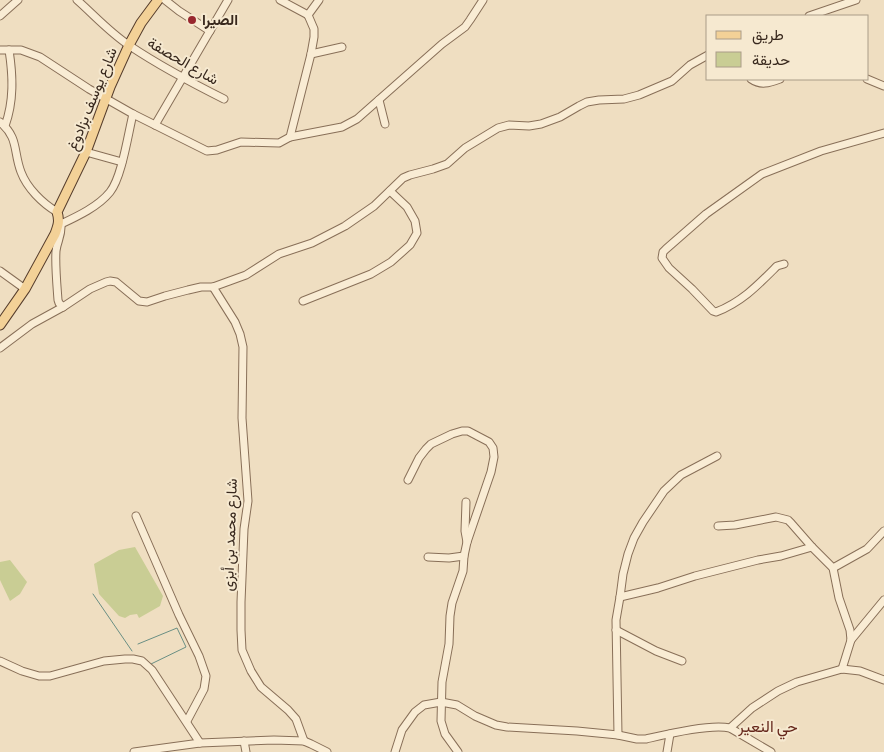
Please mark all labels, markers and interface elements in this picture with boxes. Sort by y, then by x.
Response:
place label: الصيرا [202,12,238,29]
marker: الصيرا [186,14,198,26]
legend [706,15,869,80]
text: طريق [752,27,784,45]
street label: شارع الحصفة [143,34,221,90]
street label: شارع يوسف بزادوغ [64,45,123,154]
text: حديقة [752,52,790,69]
street label: شارع محمد بن أبزى [220,478,243,592]
district label: حي النعير [737,718,798,740]

